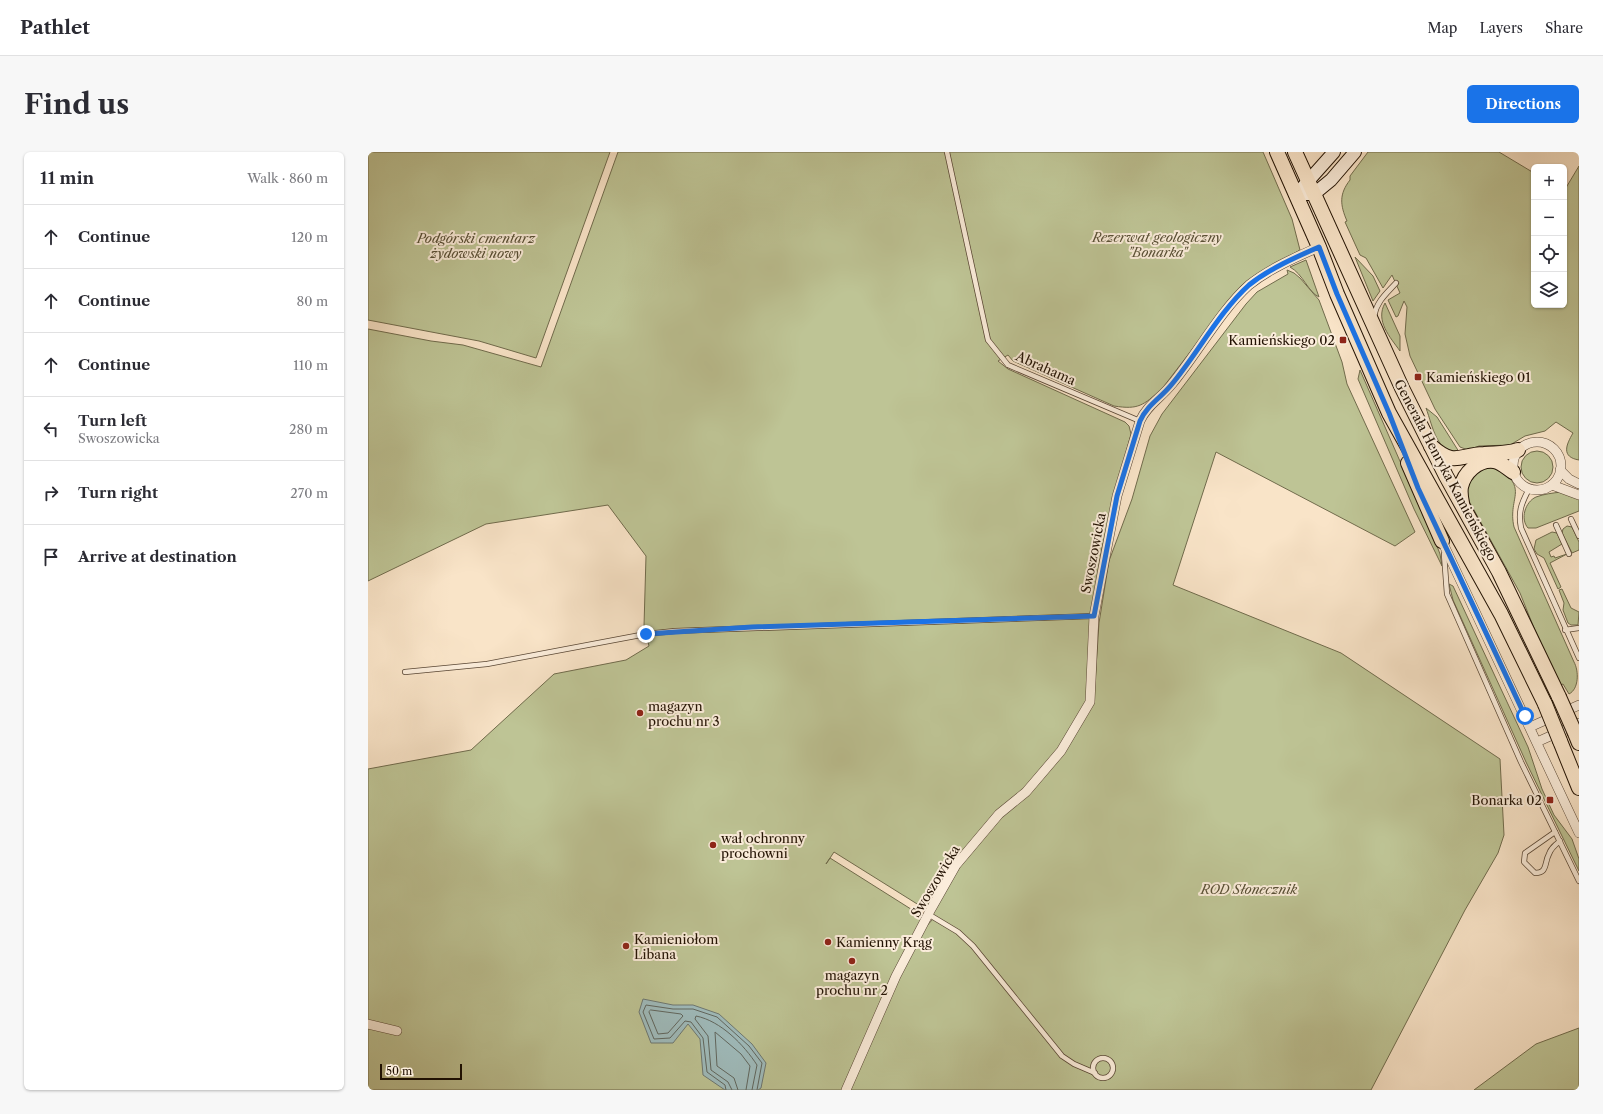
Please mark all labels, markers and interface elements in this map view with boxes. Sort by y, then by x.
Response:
text: Pathlet [20,16,90,39]
text: Map [1427,19,1457,37]
text: Layers [1479,19,1523,37]
text: Share [1545,19,1583,37]
button: Directions [1467,85,1579,123]
text: Find us [24,87,129,121]
map controls [1531,164,1567,308]
button: + [1531,164,1567,200]
text: 11 min [40,168,94,188]
text: Walk · 860 m [247,170,328,186]
button: − [1531,200,1567,236]
icon: ahead [40,226,62,248]
text: Continue [78,227,150,246]
text: 120 m [291,229,328,245]
park label: Rezerwat geologiczny "Bonarka" [1091,229,1222,260]
park label: Podgórski cmentarz żydowski nowy [416,230,536,261]
button: locate [1531,236,1567,272]
button: layers [1531,272,1567,308]
icon: ahead [40,290,62,312]
text: Continue [78,291,150,310]
text: 80 m [296,293,328,309]
place label: Kamieńskiego 02 [1228,332,1335,348]
marker: Kamieńskiego 02 [1338,335,1348,345]
street label: Abrahama [1013,347,1078,388]
icon: ahead [40,354,62,376]
text: Continue [78,355,150,374]
text: 110 m [293,357,328,373]
place label: Kamieńskiego 01 [1426,369,1531,385]
marker: Kamieńskiego 01 [1413,372,1423,382]
street label: Generała Henryka Kamieńskiego [1391,376,1501,564]
text: Turn left [78,411,147,430]
icon: left [40,418,62,440]
text: 280 m [289,421,328,437]
text: Swoszowicka [78,430,160,446]
icon: right [40,482,62,504]
text: Turn right [78,483,158,502]
text: 270 m [290,485,328,501]
street label: Swoszowicka [1077,511,1109,595]
icon: arrive [40,546,62,568]
text: Arrive at destination [78,547,237,566]
route end [637,625,655,643]
place label: magazyn prochu nr 3 [648,698,720,729]
route start [1516,707,1534,725]
marker: magazyn prochu nr 3 [635,708,645,718]
place label: Bonarka 02 [1471,792,1542,808]
marker: Bonarka 02 [1545,795,1555,805]
place label: wał ochronny prochowni [720,830,806,861]
marker: wał ochronny prochowni [708,840,718,850]
street label: Swoszowicka [907,842,963,920]
park label: ROD Słonecznik [1200,881,1297,897]
place label: Kamieniołom Libana [634,931,718,962]
place label: Kamienny Krąg [836,934,932,950]
marker: Kamienny Krąg [823,937,833,947]
marker: Kamieniołom Libana [621,941,631,951]
marker: magazyn prochu nr 2 [847,956,857,966]
place label: magazyn prochu nr 2 [816,967,888,998]
scale bar [380,1062,462,1081]
text: 50 m [386,1064,412,1078]

